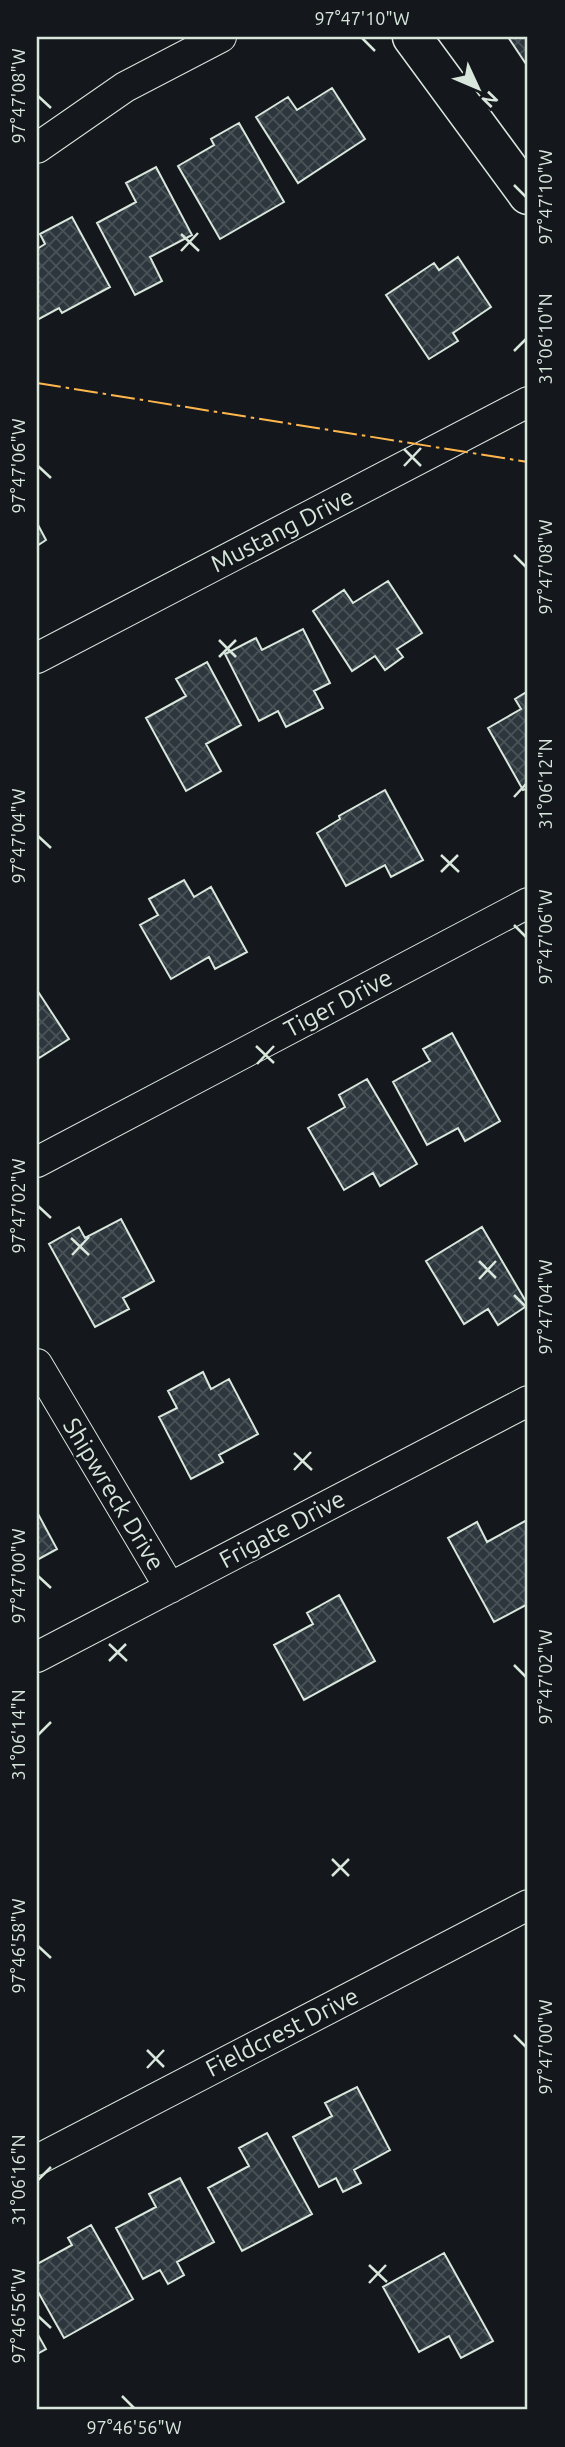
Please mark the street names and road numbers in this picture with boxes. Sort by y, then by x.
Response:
street label: Mustang Drive [206,482,358,578]
street label: Tiger Drive [280,963,396,1043]
street label: Shipwreck Drive [58,1413,170,1575]
street label: Frigate Drive [215,1485,349,1573]
street label: Fieldcrest Drive [201,1982,363,2082]

